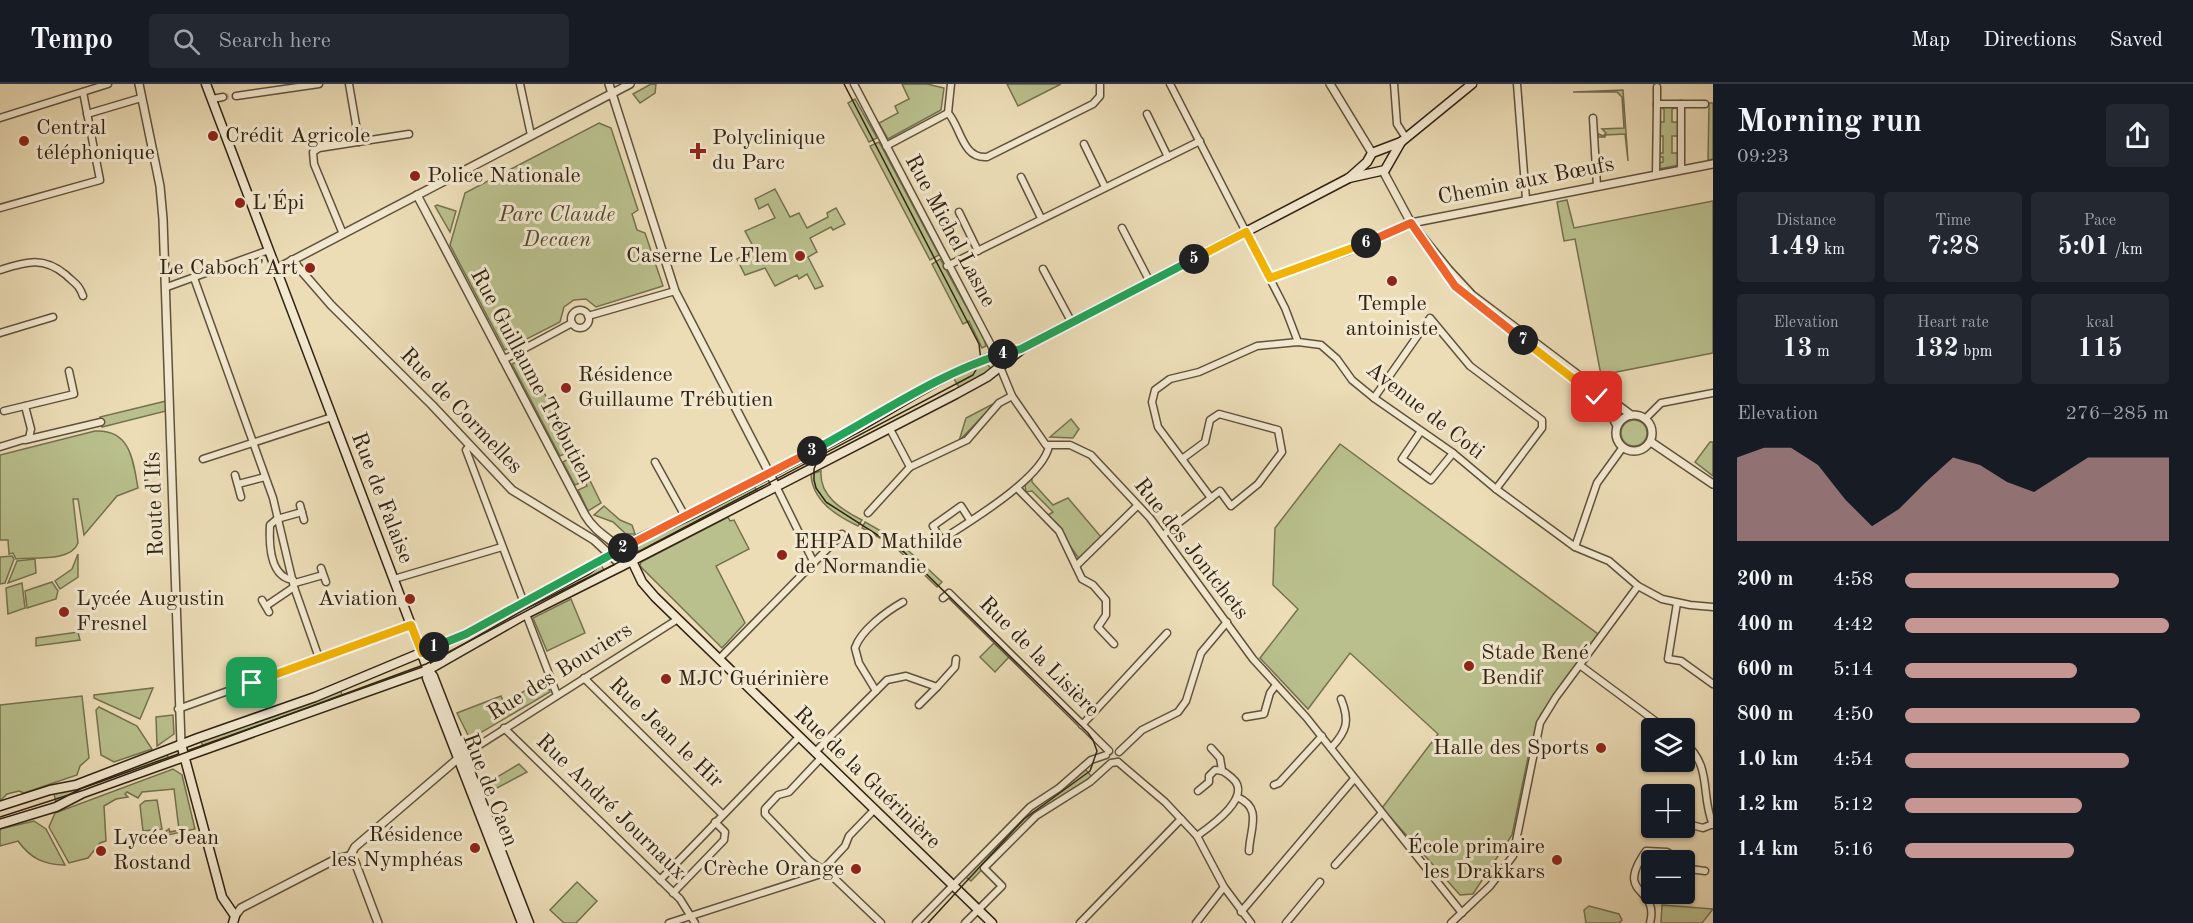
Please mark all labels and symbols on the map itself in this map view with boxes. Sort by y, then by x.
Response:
place label: Central téléphonique [36,117,155,164]
place label: Crédit Agricole [225,125,370,147]
place label: Polyclinique du Parc [712,127,825,174]
marker: Crédit Agricole [206,129,220,143]
marker: Central téléphonique [17,134,31,148]
marker: Polyclinique du Parc [689,142,707,160]
street label: Rue Michel Lasne [901,151,999,311]
street label: Chemin aux Bœufs [1436,153,1616,209]
place label: Police Nationale [427,165,581,187]
marker: Police Nationale [408,169,422,183]
place label: L'Épi [252,189,305,214]
marker: L'Épi [233,196,247,210]
park label: Parc Claude Decaen [498,204,615,251]
pin: 6 [1351,228,1381,258]
pin: 5 [1179,244,1209,274]
place label: Caserne Le Flem [626,245,788,267]
marker: Caserne Le Flem [793,249,807,263]
place label: Le Caboch'Art [159,257,298,279]
marker: Le Caboch'Art [303,261,317,275]
street label: Rue Guillaume Trébutien [466,265,598,487]
marker: Temple antoiniste [1385,274,1399,288]
place label: Temple antoiniste [1346,293,1438,340]
pin: 7 [1508,325,1538,355]
pin: 4 [988,339,1018,369]
street label: Rue de Cormelles [396,344,526,478]
street label: Avenue de Coti [1362,358,1488,464]
place label: Résidence Guillaume Trébutien [578,364,773,411]
pin [1571,371,1622,422]
marker: Résidence Guillaume Trébutien [559,381,573,395]
street label: Rue de Falaise [347,430,417,566]
pin: 3 [797,436,827,466]
street label: Route d'Ifs [142,451,168,557]
street label: Rue des Jontchets [1129,474,1253,624]
place label: EHPAD Mathilde de Normandie [794,531,962,578]
pin: 2 [608,533,638,563]
marker: EHPAD Mathilde de Normandie [775,548,789,562]
place label: Lycée Augustin Fresnel [76,588,225,635]
place label: Aviation [318,588,398,610]
marker: Aviation [403,592,417,606]
street label: Rue de la Lisière [975,593,1103,721]
marker: Lycée Augustin Fresnel [57,605,71,619]
street label: Rue des Bouviers [484,619,636,725]
pin: 1 [419,632,449,662]
place label: Stade René Bendif [1481,642,1589,689]
pin [226,657,277,708]
marker: Stade René Bendif [1462,659,1476,673]
place label: MJC Guérinière [678,668,829,690]
marker: MJC Guérinière [659,672,673,686]
street label: Rue Jean le Hir [605,673,727,793]
street label: Rue de la Guérinière [789,703,945,853]
street label: Rue de Caen [458,730,522,850]
street label: Rue André Journaux [532,730,690,884]
place label: Halle des Sports [1433,737,1589,759]
marker: Halle des Sports [1594,741,1608,755]
place label: Résidence les Nymphéas [331,824,463,871]
place label: Lycée Jean Rostand [113,827,219,874]
place label: École primaire les Drakkars [1407,833,1545,883]
marker: Résidence les Nymphéas [468,841,482,855]
marker: Lycée Jean Rostand [94,844,108,858]
marker: École primaire les Drakkars [1550,853,1564,867]
place label: Crèche Orange [703,858,844,880]
marker: Crèche Orange [849,862,863,876]

